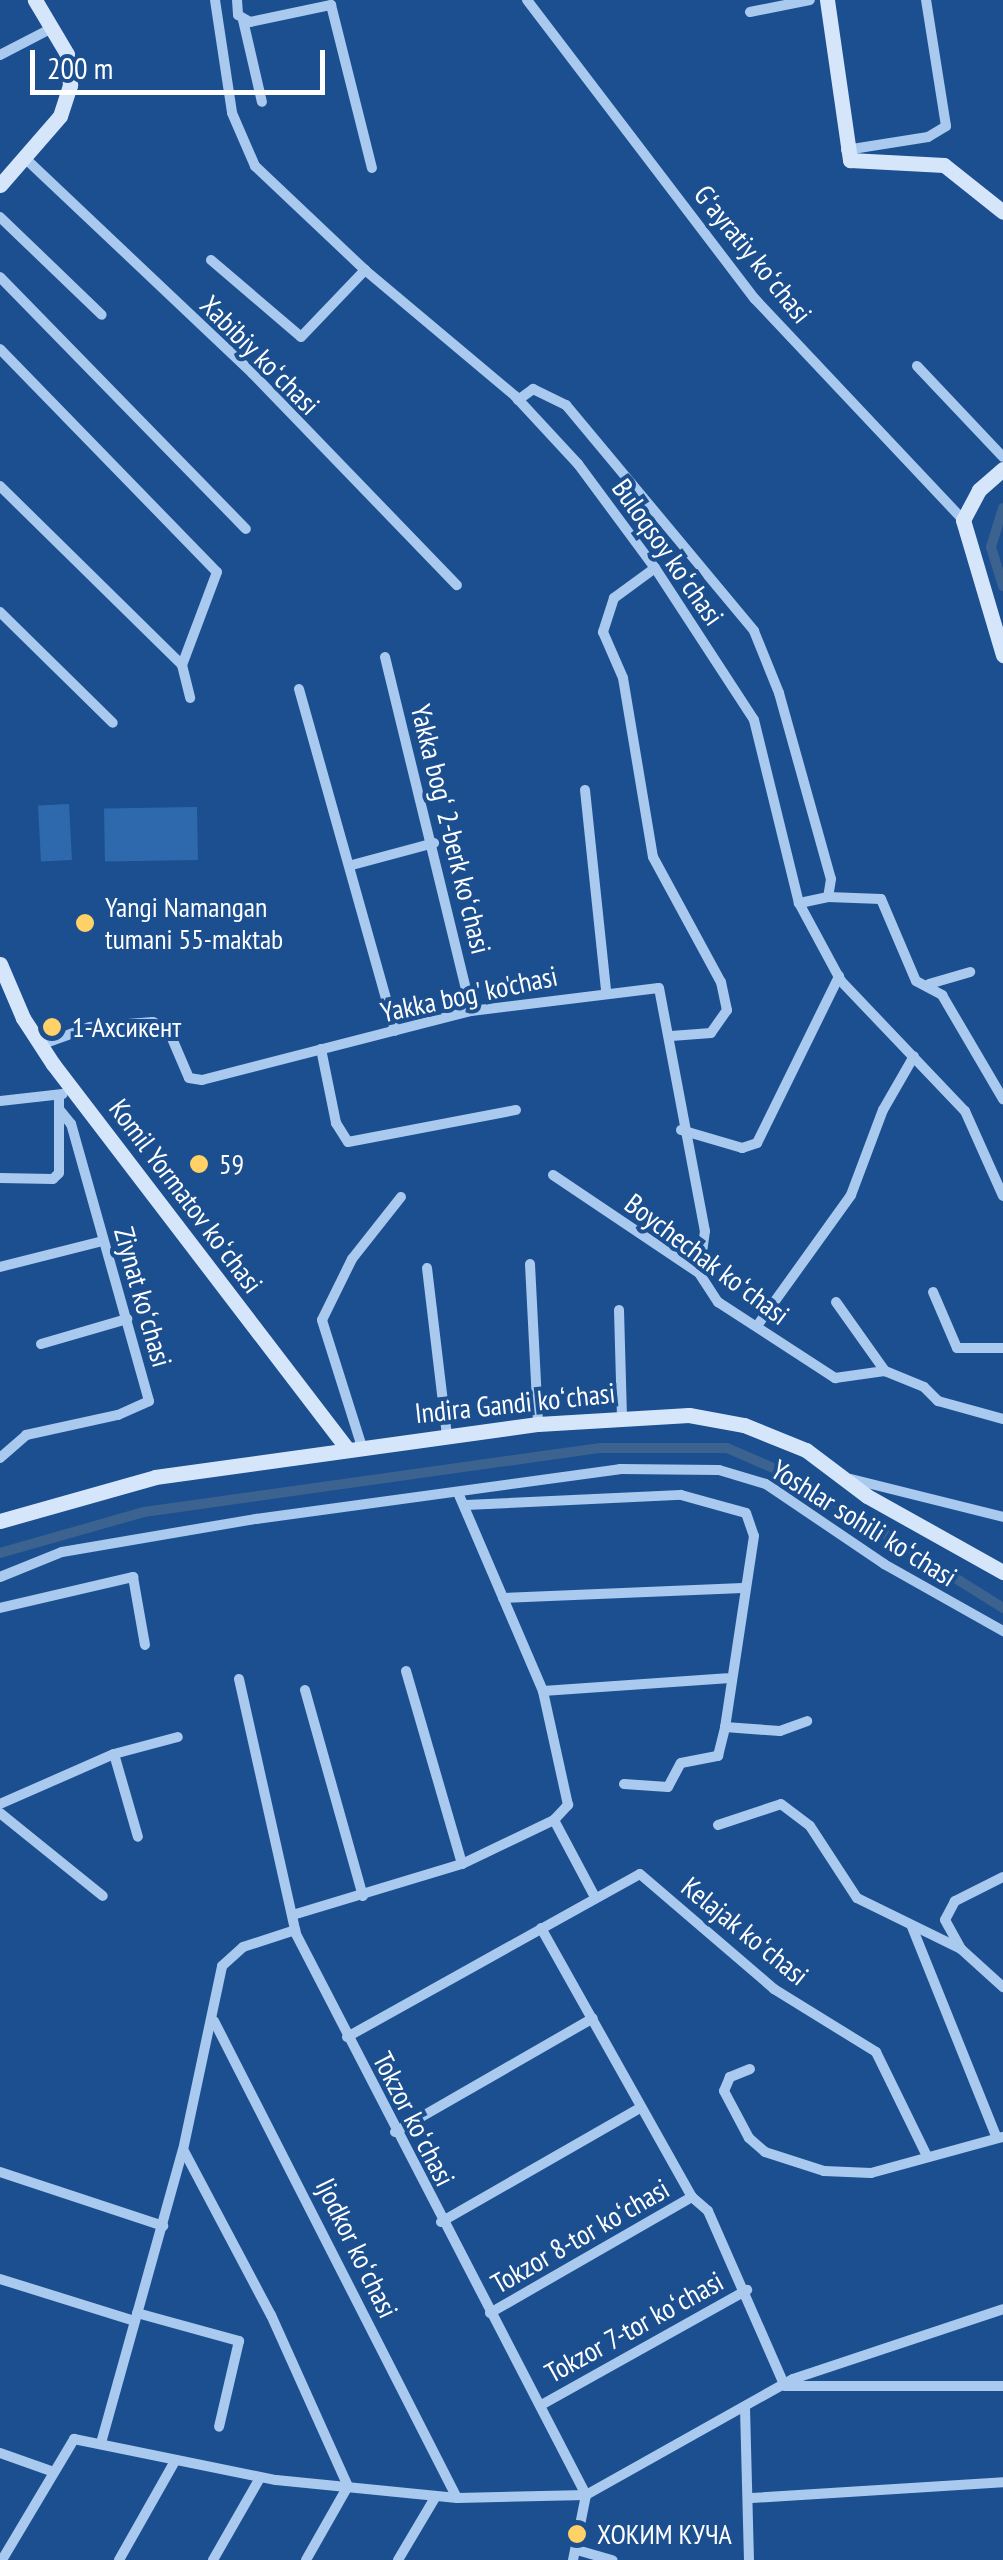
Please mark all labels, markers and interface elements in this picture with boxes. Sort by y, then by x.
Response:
scale bar [35,30,330,92]
text: 200 m [47,48,113,87]
street label: Gʻayratiy koʻchasi [687,178,819,330]
street label: Xabibiy koʻchasi [193,288,327,422]
street label: Buloqsoy koʻchasi [605,472,731,632]
street label: Yakka bogʻ 2-berk koʻchasi [404,700,498,958]
place label: Yangi Namangan tumani 55-maktab [105,890,283,956]
marker: Yangi Namangan tumani 55-maktab [74,912,96,934]
street label: Yakka bog' ko'chasi [377,959,561,1029]
place label: 1-Ахсикент [72,1010,181,1044]
marker: 1-Ахсикент [41,1016,63,1038]
street label: Komil Yormatov koʻchasi [102,1092,270,1300]
place label: 59 [219,1147,244,1181]
marker: 59 [188,1153,210,1175]
street label: Boychechak koʻchasi [618,1186,796,1332]
street label: Ziynat koʻchasi [107,1223,179,1371]
street label: Indira Gandi koʻchasi [413,1376,617,1430]
street label: Yoshlar sohili koʻchasi [765,1452,963,1594]
street label: Kelajak koʻchasi [675,1870,815,1992]
street label: Tokzor koʻchasi [366,2046,462,2192]
street label: Tokzor 8-tor koʻchasi [485,2171,675,2301]
street label: Ijodkor koʻchasi [309,2173,405,2323]
street label: Tokzor 7-tor koʻchasi [539,2264,729,2390]
place label: ХОКИМ КУЧА [597,2517,732,2551]
marker: ХОКИМ КУЧА [566,2523,588,2545]

